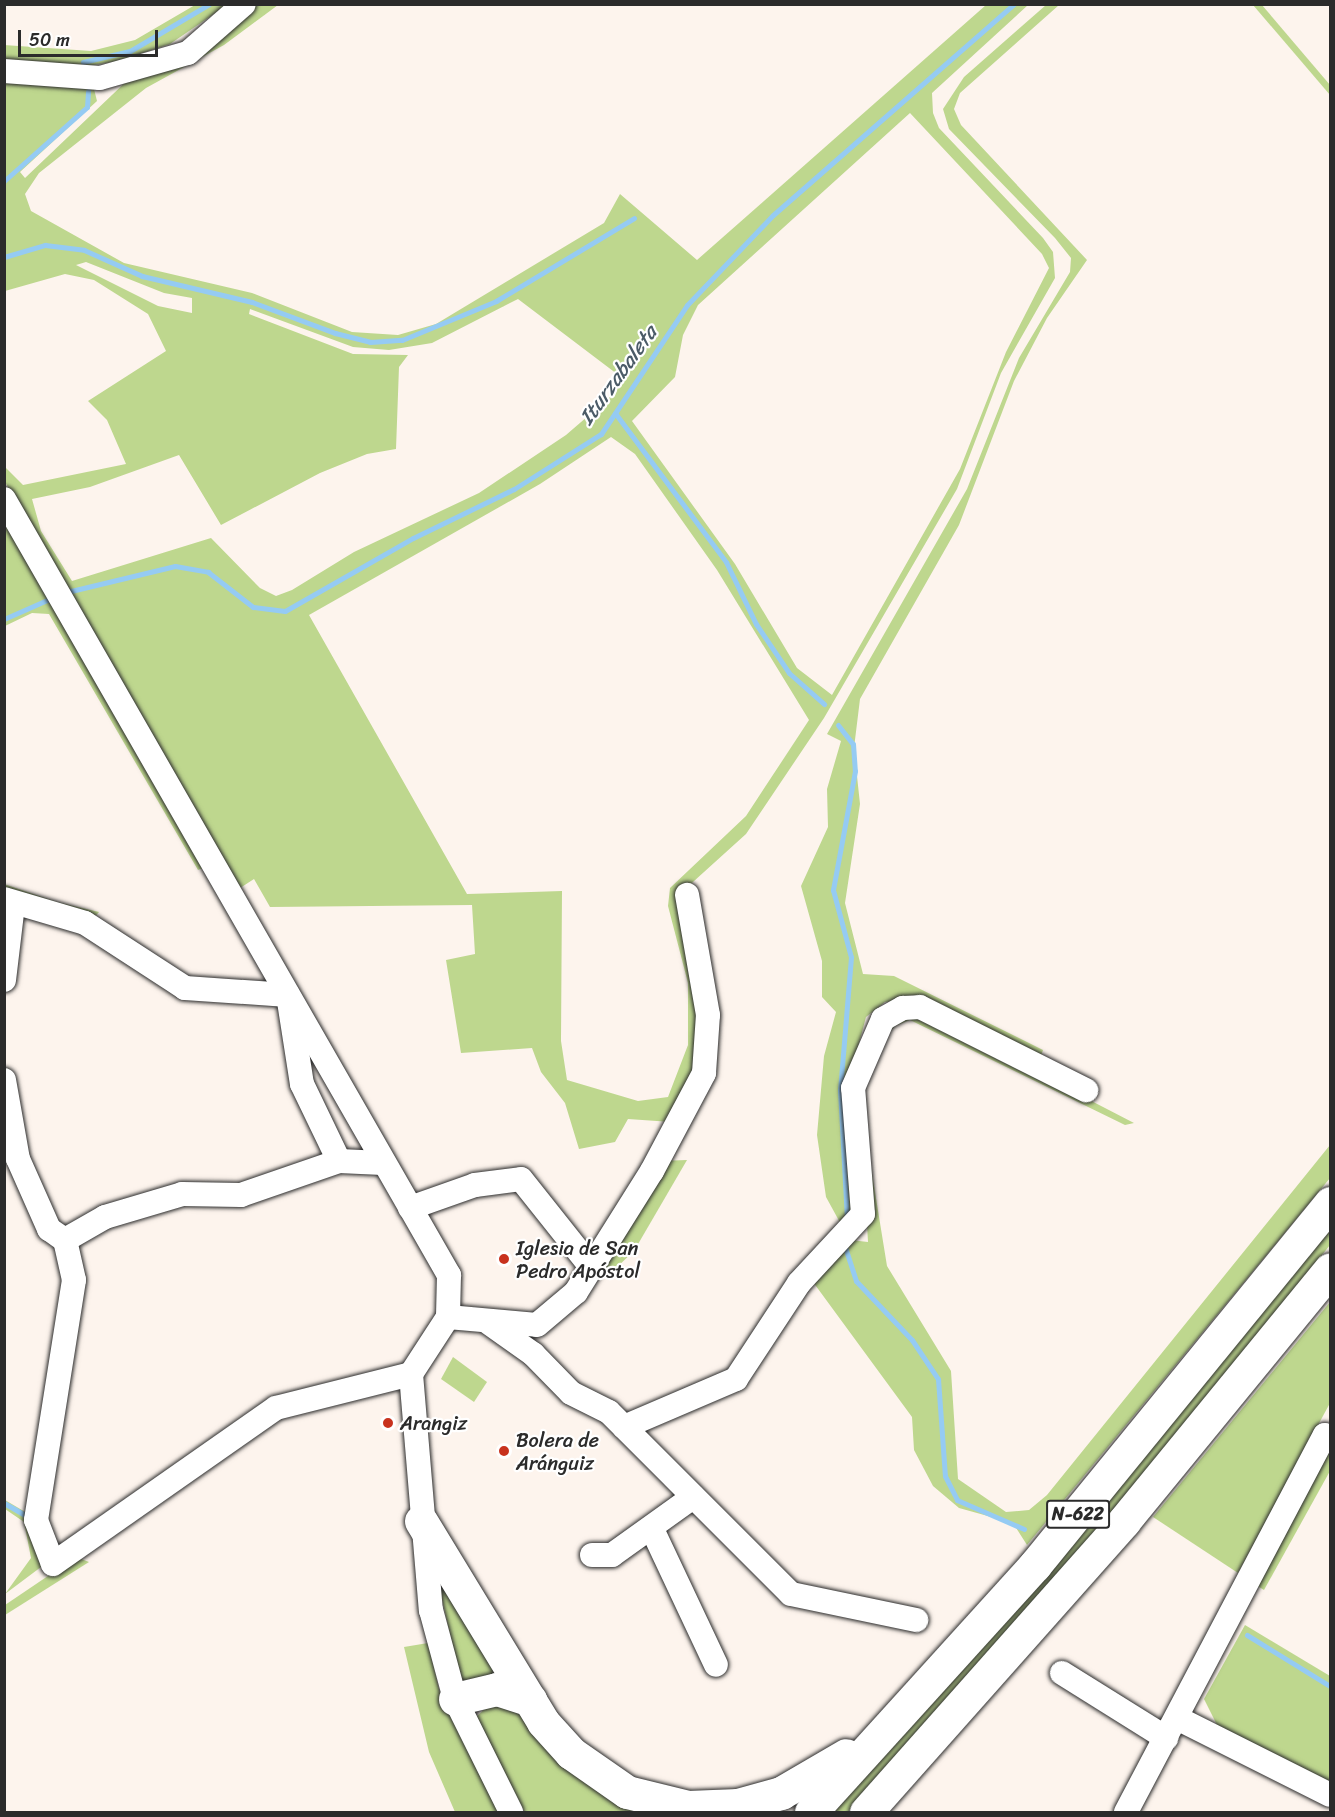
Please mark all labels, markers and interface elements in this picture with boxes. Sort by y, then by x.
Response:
scale bar [21,18,160,56]
text: 50 m [29,24,70,56]
water label: Iturzabaleta [574,321,662,429]
place label: Iglesia de San Pedro Apóstol [516,1236,639,1283]
marker: Iglesia de San Pedro Apóstol [497,1252,511,1266]
place label: Arangiz [400,1411,467,1435]
marker: Arangiz [381,1416,395,1430]
place label: Bolera de Aránguiz [516,1428,599,1475]
marker: Bolera de Aránguiz [497,1444,511,1458]
road number: N-622 [1045,1499,1111,1529]

